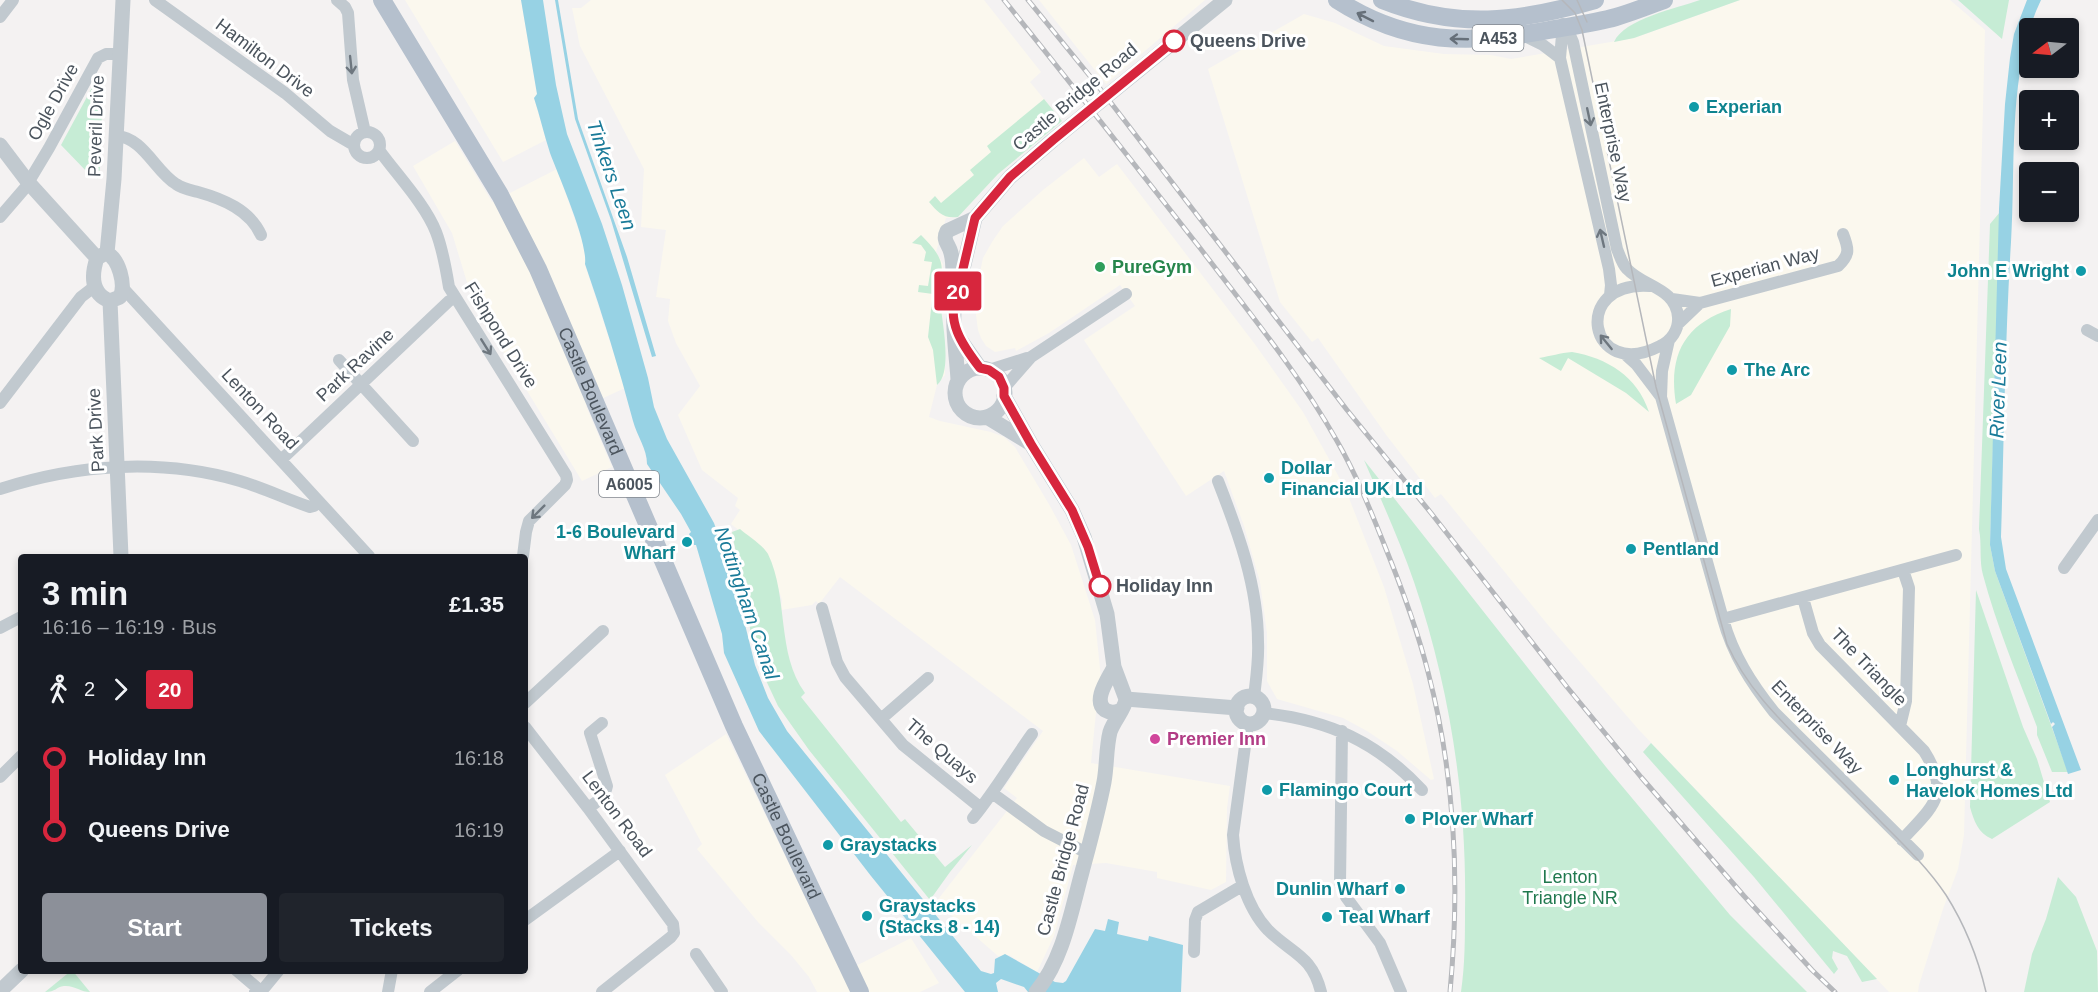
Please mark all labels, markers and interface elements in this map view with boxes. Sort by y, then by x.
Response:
one-way arrow [1357,11,1375,22]
street label: Hamilton Drive [212,14,318,102]
north arrow [2019,18,2079,78]
map controls [2019,18,2079,222]
road number: A453 [1472,25,1524,51]
marker: Queens Drive [1163,30,1185,52]
place label: Queens Drive [1190,31,1306,51]
one-way arrow [1449,34,1469,45]
street label: Castle Bridge Road [1009,39,1141,155]
one-way arrow [346,55,357,74]
street label: Ogle Drive [24,60,82,144]
street label: Peveril Drive [84,75,108,177]
street label: Enterprise Way [1590,80,1636,204]
button: + [2019,90,2079,150]
place label: Experian [1706,97,1782,117]
marker: Experian [1687,100,1701,114]
one-way arrow [1584,107,1595,127]
water label: Tinkers Leen [583,117,641,233]
button: − [2019,162,2079,222]
one-way arrow [1595,229,1607,248]
street label: Experian Way [1709,243,1821,291]
place label: PureGym [1112,257,1192,277]
marker: PureGym [1093,260,1107,274]
place label: John E Wright [1947,261,2069,281]
marker: John E Wright [2074,264,2088,278]
line badge: 20 [931,272,985,310]
street label: Fishpond Drive [460,278,542,392]
text: 20 [946,280,970,303]
street label: Park Ravine [312,324,398,406]
street label: Castle Boulevard [554,324,627,458]
one-way arrow [1599,335,1613,350]
one-way arrow [481,338,493,355]
water label: River Leen [1985,341,2011,439]
place label: The Arc [1744,360,1810,380]
marker: The Arc [1725,363,1739,377]
street label: Lenton Road [218,364,302,454]
street label: Park Drive [84,388,108,472]
place label: Dollar Financial UK Ltd [1281,458,1423,499]
road number: A6005 [599,471,659,497]
marker: Dollar Financial UK Ltd [1262,471,1276,485]
one-way arrow [531,504,545,519]
place label: 1-6 Boulevard Wharf [556,522,676,563]
water label: Nottingham Canal [711,524,784,683]
marker: 1-6 Boulevard Wharf [680,535,694,549]
place label: Pentland [1643,539,1719,559]
marker: Pentland [1624,542,1638,556]
text: 3 min [42,575,128,612]
marker: Holiday Inn [1089,575,1111,597]
place label: Holiday Inn [1116,576,1213,596]
text: £1.35 [449,592,504,617]
text: 16:16 – 16:19 · Bus [42,616,217,638]
street label: The Triangle [1827,624,1911,710]
icon: walk [42,673,75,706]
icon: forward [104,673,137,706]
street label: Enterprise Way [1767,676,1867,778]
text: 2 [84,678,95,700]
text: 20 [158,678,181,701]
street label: The Quays [902,715,982,787]
place label: Premier Inn [1167,729,1266,749]
marker: Premier Inn [1148,732,1162,746]
text: Holiday Inn [88,745,207,770]
text: 16:18 [454,747,504,769]
place label: Longhurst & Havelok Homes Ltd [1906,760,2073,801]
street label: Lenton Road [578,767,656,861]
street label: Castle Boulevard [748,770,824,902]
marker: Longhurst & Havelok Homes Ltd [1887,773,1901,787]
place label: Flamingo Court [1279,780,1412,800]
street label: Castle Bridge Road [1033,782,1093,938]
marker: Flamingo Court [1260,783,1274,797]
place label: Plover Wharf [1422,809,1534,829]
marker: Plover Wharf [1403,812,1417,826]
text: Queens Drive [88,817,230,842]
text: 16:19 [454,819,504,841]
place label: Graystacks [840,835,937,855]
marker: Graystacks [821,838,835,852]
park label: Lenton Triangle NR [1522,867,1618,908]
place label: Dunlin Wharf [1276,879,1389,899]
marker: Dunlin Wharf [1393,882,1407,896]
button: Start [42,893,267,962]
button: Tickets [279,893,504,962]
place label: Graystacks (Stacks 8 - 14) [879,896,1000,937]
place label: Teal Wharf [1339,907,1431,927]
marker: Graystacks (Stacks 8 - 14) [860,909,874,923]
marker: Teal Wharf [1320,910,1334,924]

